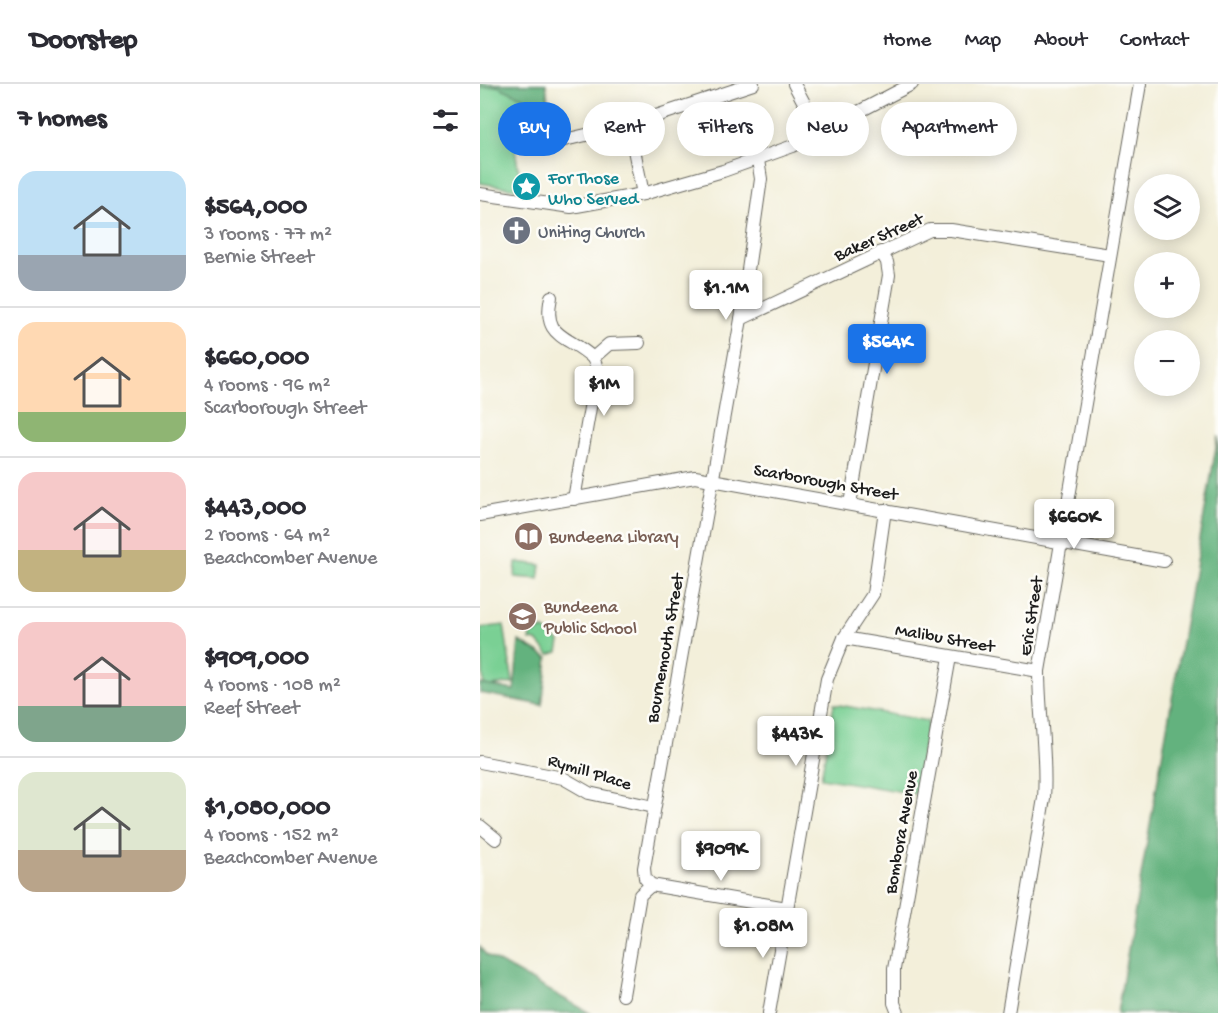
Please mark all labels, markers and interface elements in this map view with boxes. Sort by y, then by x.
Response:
text: Doorstep [30,25,137,58]
text: Home [883,29,931,54]
text: Map [964,29,1001,54]
text: About [1034,29,1087,54]
text: Contact [1120,29,1188,54]
chip: Buy [498,102,571,156]
chip: Rent [583,102,665,156]
chip: Filters [677,102,774,156]
chip: New [786,102,869,156]
chip: Apartment [881,102,1017,156]
icon: filters [429,104,462,137]
text: 7 homes [18,105,107,136]
place label: For Those Who Served [547,169,640,211]
place icon: For Those Who Served [511,171,543,203]
map controls [1134,174,1200,396]
button: layers [1134,174,1200,240]
text: $564,000 [204,193,307,224]
icon: home [66,195,138,267]
street label: Baker Street [830,209,928,268]
church icon: Uniting Church [501,215,533,247]
place label: Uniting Church [538,223,646,244]
text: 3 rooms · 77 m² [204,224,332,247]
text: Bernie Street [204,247,314,270]
button: + [1134,252,1200,318]
pin: $1.1M [684,270,768,321]
text: $1.1M [703,278,749,301]
pin: $564K [845,324,929,375]
button: − [1134,330,1200,396]
text: $564K [862,332,912,355]
text: $660,000 [204,344,309,375]
icon: home [66,346,138,418]
pin: $1M [575,366,633,417]
text: $1M [589,374,619,397]
text: 4 rooms · 96 m² [204,375,330,398]
text: Scarborough Street [204,398,366,421]
street label: Scarborough Street [752,460,901,507]
text: $443,000 [204,494,306,525]
icon: home [66,496,138,568]
pin: $660K [1032,499,1116,550]
text: $660K [1048,507,1100,530]
library icon: Bundeena Library [512,520,544,552]
text: 2 rooms · 64 m² [204,525,330,548]
place label: Bundeena Library [548,528,679,549]
text: Beachcomber Avenue [204,548,377,571]
street label: Bournemouth Street [643,571,690,726]
street label: Eric Street [1016,574,1049,657]
place label: Bundeena Public School [543,598,637,640]
school or university icon: Bundeena Public School [507,600,539,632]
street label: Malibu Street [893,620,998,659]
text: $909,000 [204,644,309,675]
icon: home [66,646,138,718]
text: 4 rooms · 108 m² [204,675,341,698]
text: Reef Street [204,698,299,721]
pin: $443K [754,716,838,767]
text: $443K [771,724,821,747]
street label: Rymill Place [545,751,634,796]
street label: Bombora Avenue [881,768,924,897]
text: $1,080,000 [204,794,331,825]
icon: home [66,796,138,868]
text: 4 rooms · 152 m² [204,825,339,848]
pin: $909K [679,831,763,882]
text: $909K [695,839,747,862]
text: Beachcomber Avenue [204,848,377,871]
pin: $1.08M [714,908,812,959]
text: $1.08M [733,916,793,939]

